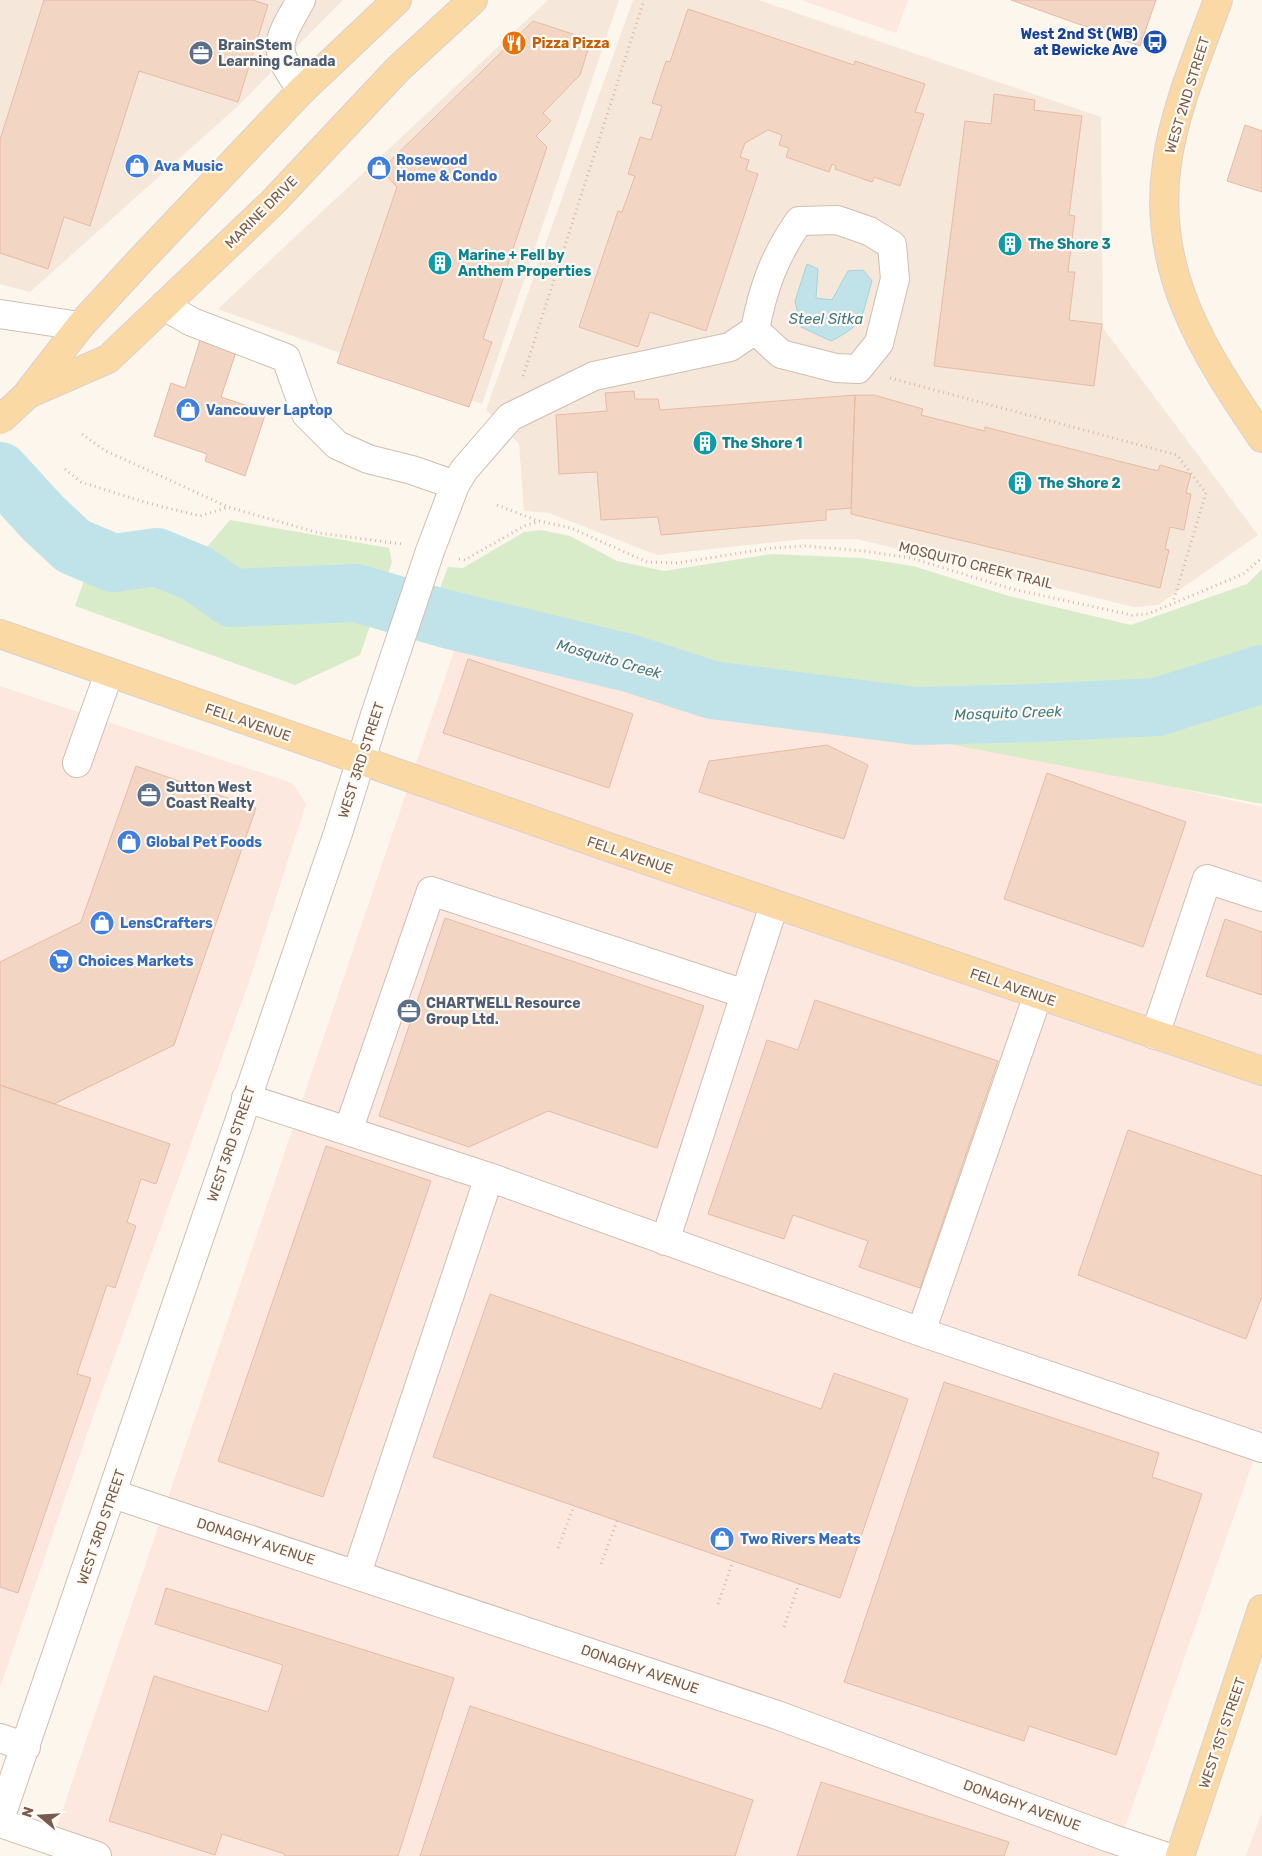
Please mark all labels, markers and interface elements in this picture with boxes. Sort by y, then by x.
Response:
place label: West 2nd St (WB) at Bewicke Ave [1020,26,1138,59]
bus stop icon: West 2nd St (WB) at Bewicke Ave [1142,29,1168,55]
restaurant icon: Pizza Pizza [501,30,527,56]
place label: Pizza Pizza [532,35,609,52]
street label: WEST 2ND STREET [1162,35,1213,156]
place label: BrainStem Learning Canada [218,37,336,70]
office icon: BrainStem Learning Canada [188,40,214,66]
place label: Rosewood Home & Condo [396,152,497,185]
shop icon: Ava Music [124,153,150,179]
shop icon: Rosewood Home & Condo [366,155,392,181]
place label: Ava Music [154,158,223,175]
street label: MARINE DRIVE [222,173,301,252]
building icon: The Shore 3 [997,231,1023,257]
place label: The Shore 3 [1028,236,1111,253]
place label: Marine + Fell by Anthem Properties [458,247,591,280]
building icon: Marine + Fell by Anthem Properties [427,250,453,276]
water label: Steel Sitka [789,310,863,328]
shop icon: Vancouver Laptop [175,397,201,423]
place label: Vancouver Laptop [206,402,333,419]
building icon: The Shore 1 [692,430,718,456]
place label: The Shore 1 [722,435,803,452]
building icon: The Shore 2 [1007,470,1033,496]
place label: The Shore 2 [1038,475,1121,492]
street label: MOSQUITO CREEK TRAIL [897,538,1055,593]
water label: Mosquito Creek [555,635,664,683]
street label: FELL AVENUE [203,700,293,745]
street label: WEST 3RD STREET [335,700,388,820]
water label: Mosquito Creek [954,702,1063,724]
place label: Sutton West Coast Realty [166,779,256,812]
office icon: Sutton West Coast Realty [136,782,162,808]
shop icon: Global Pet Foods [116,829,142,855]
street label: FELL AVENUE [585,833,675,878]
place label: Global Pet Foods [146,834,262,851]
shop icon: LensCrafters [89,910,115,936]
place label: LensCrafters [120,915,213,932]
supermarket icon: Choices Markets [48,948,74,974]
place label: Choices Markets [78,953,194,970]
street label: FELL AVENUE [968,965,1058,1010]
place label: CHARTWELL Resource Group Ltd. [426,995,581,1028]
office icon: CHARTWELL Resource Group Ltd. [396,998,422,1024]
street label: WEST 3RD STREET [204,1084,259,1204]
street label: WEST 3RD STREET [74,1467,129,1587]
street label: DONAGHY AVENUE [194,1514,317,1569]
shop icon: Two Rivers Meats [709,1526,735,1552]
place label: Two Rivers Meats [740,1531,861,1548]
street label: DONAGHY AVENUE [579,1641,701,1698]
street label: WEST 1ST STREET [1196,1675,1249,1791]
street label: DONAGHY AVENUE [961,1776,1083,1835]
north arrow [15,1791,65,1841]
text: N [18,1805,38,1820]

